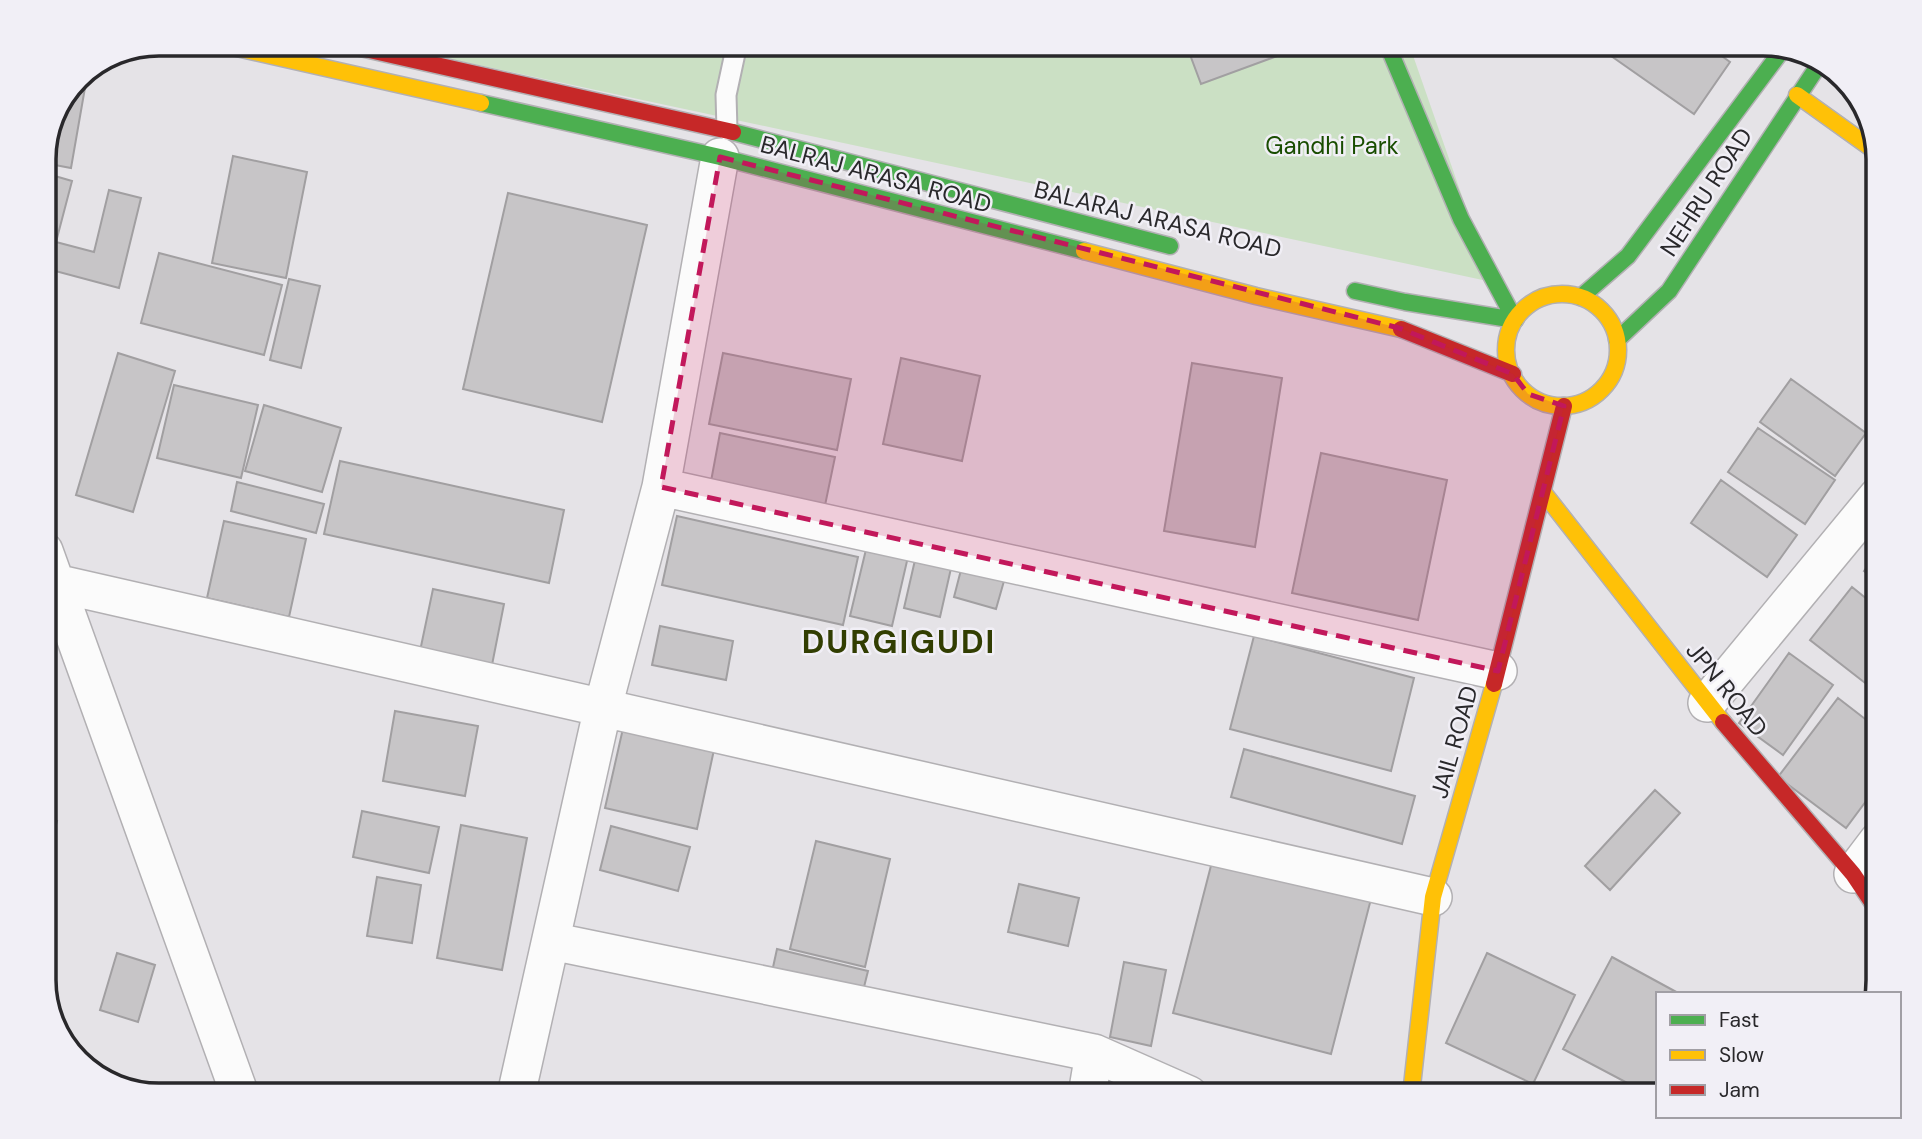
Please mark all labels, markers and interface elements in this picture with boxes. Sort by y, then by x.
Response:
street label: NEHRU ROAD [1653,122,1759,262]
street label: BALRAJ ARASA ROAD [757,128,995,220]
park label: Gandhi Park [1265,130,1399,161]
street label: BALARAJ ARASA ROAD [1031,173,1285,265]
district label: DURGIGUDI [802,621,996,663]
street label: JPN ROAD [1679,635,1775,743]
street label: JAIL ROAD [1423,682,1485,802]
legend [1656,992,1901,1118]
text: Fast [1719,1006,1759,1034]
text: Slow [1719,1041,1764,1069]
text: Jam [1719,1076,1760,1104]

